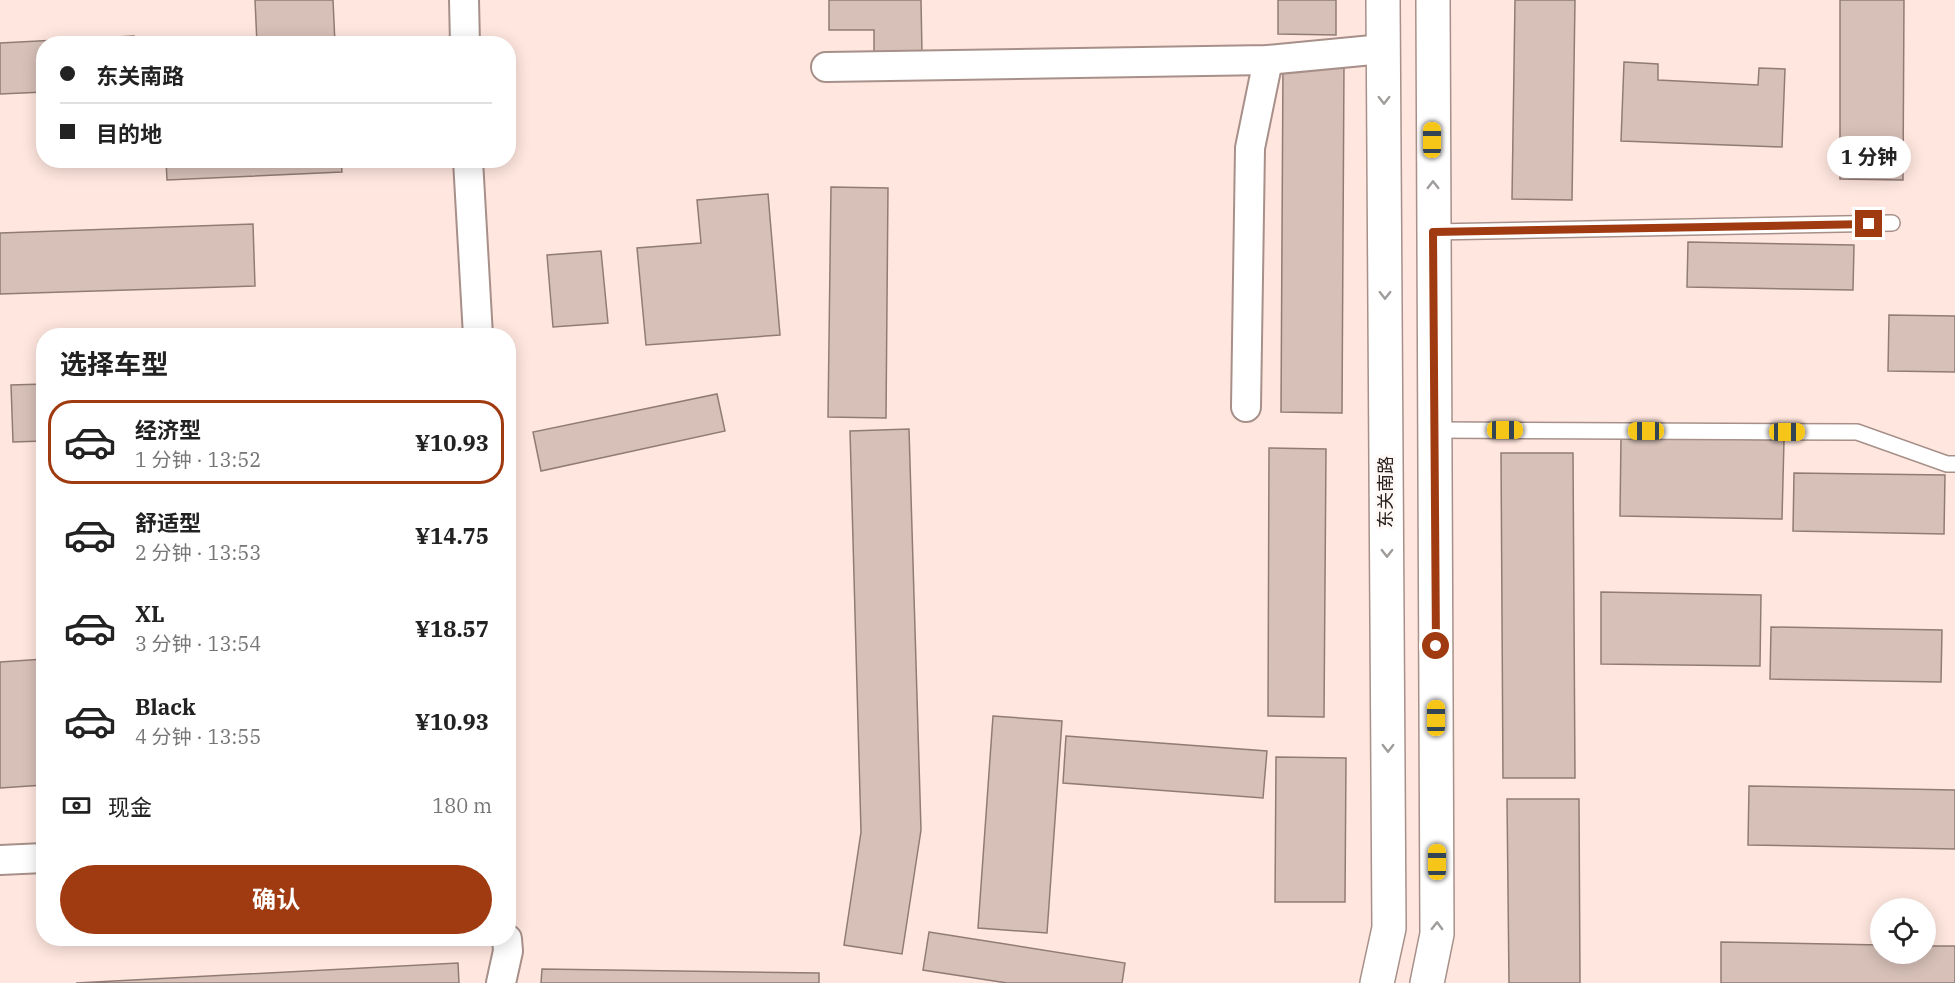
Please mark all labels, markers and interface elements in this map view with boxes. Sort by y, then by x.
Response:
text: 东关南路 [96,61,184,90]
one-way arrow [1377,96,1390,105]
text: 目的地 [96,119,162,148]
car [1423,122,1441,158]
callout: 1 分钟 [1827,137,1911,179]
text: 1 分钟 [1841,143,1897,170]
one-way arrow [1427,180,1439,189]
route end [1855,210,1882,237]
one-way arrow [1379,291,1391,300]
text: 选择车型 [60,346,168,381]
icon: car [63,415,117,469]
text: 经济型 [135,415,201,444]
car [1487,421,1523,439]
car [1628,422,1664,440]
car [1769,423,1805,441]
text: ¥10.93 [415,428,489,457]
text: 1 分钟 · 13:52 [135,446,261,473]
street label: 东关南路 [1374,456,1397,528]
icon: car [63,508,117,562]
text: 舒适型 [135,508,201,537]
text: ¥14.75 [415,521,489,550]
text: 2 分钟 · 13:53 [135,539,261,566]
one-way arrow [1380,549,1393,558]
text: XL [135,599,165,628]
icon: car [63,601,117,655]
text: ¥18.57 [415,614,489,643]
text: 3 分钟 · 13:54 [135,630,261,657]
route start [1422,632,1449,659]
text: Black [135,692,196,721]
icon: car [63,694,117,748]
car [1427,700,1445,736]
text: ¥10.93 [415,707,489,736]
text: 4 分钟 · 13:55 [135,723,261,750]
one-way arrow [1382,744,1394,753]
icon: cash [60,789,93,822]
text: 现金 [108,792,152,821]
text: 180 m [432,792,492,819]
car [1428,844,1446,880]
button: 确认 [60,865,492,934]
map controls [1870,898,1936,964]
button: locate [1870,898,1936,964]
one-way arrow [1431,921,1443,930]

